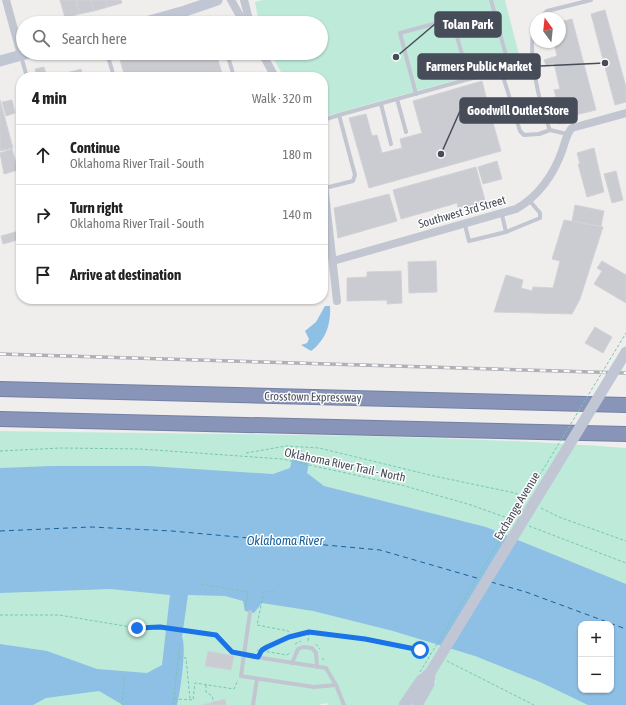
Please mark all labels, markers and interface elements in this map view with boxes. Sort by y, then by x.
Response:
callout: Tolan Park [435,12,501,37]
north arrow [530,12,566,48]
search box [16,16,328,60]
text: Tolan Park [443,17,493,32]
icon: search [30,27,52,49]
text: Search here [62,30,127,47]
callout: Farmers Public Market [418,54,540,79]
text: Farmers Public Market [426,59,532,74]
text: 4 min [32,88,67,108]
text: Walk · 320 m [252,91,312,106]
callout: Goodwill Outlet Store [460,98,577,123]
text: Goodwill Outlet Store [467,103,569,118]
text: Continue [70,139,120,156]
icon: ahead [32,144,54,166]
text: 180 m [283,147,312,162]
text: Oklahoma River Trail - South [70,156,204,171]
street label: Southwest 3rd Street [417,193,508,231]
text: Turn right [70,199,123,216]
icon: right [32,204,54,226]
text: 140 m [283,207,312,222]
text: Oklahoma River Trail - South [70,216,204,231]
icon: arrive [32,264,54,286]
text: Arrive at destination [70,266,181,283]
street label: Crosstown Expressway [264,389,362,405]
street label: Oklahoma River Trail - North [283,445,407,485]
street label: Exchange Avenue [491,470,543,542]
water label: Oklahoma River [247,533,324,548]
route end [128,619,146,637]
map controls [578,621,614,693]
button: + [578,621,614,657]
route start [411,641,429,659]
button: − [578,657,614,693]

